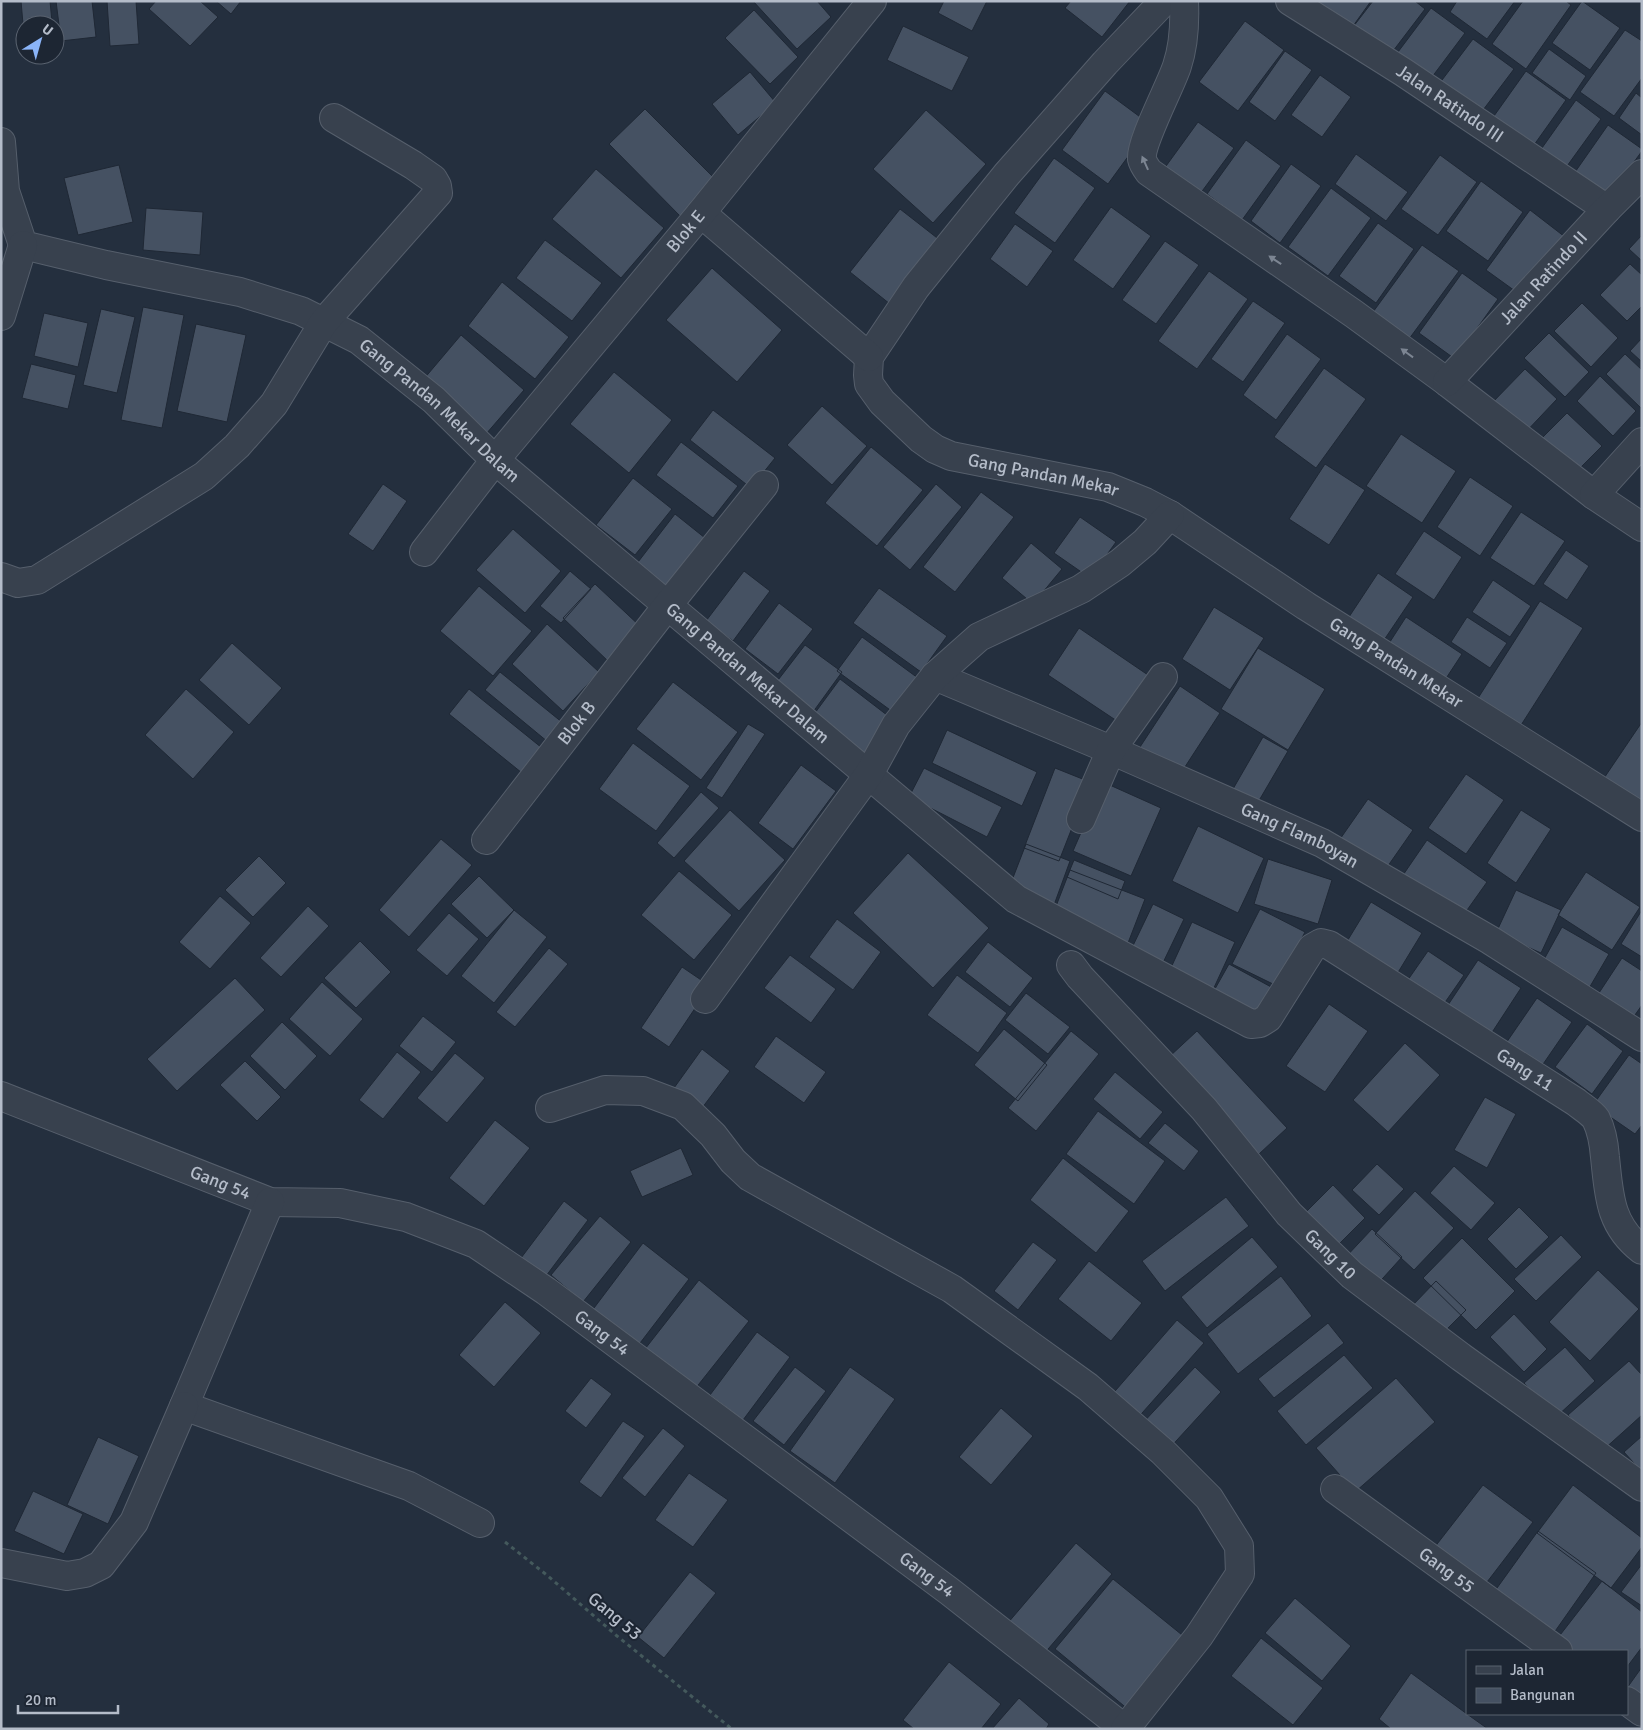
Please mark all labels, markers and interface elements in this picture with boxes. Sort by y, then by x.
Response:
north arrow [15,15,65,65]
text: U [39,20,56,40]
street label: Jalan Ratindo III [1392,60,1508,147]
one-way arrow [1141,156,1150,171]
street label: Blok E [662,206,710,257]
street label: Jalan Ratindo II [1495,226,1592,329]
one-way arrow [1268,255,1281,265]
street label: Gang Pandan Mekar Dalam [355,334,524,487]
one-way arrow [1401,348,1414,358]
street label: Gang Pandan Mekar [966,449,1123,501]
street label: Gang Pandan Mekar Dalam [661,598,834,748]
street label: Gang Pandan Mekar [1325,612,1467,713]
street label: Blok B [553,697,600,749]
street label: Gang Flamboyan [1237,798,1363,873]
street label: Gang 11 [1492,1043,1558,1096]
street label: Gang 54 [187,1161,254,1204]
street label: Gang 10 [1300,1224,1361,1284]
street label: Gang 54 [570,1305,634,1361]
street label: Gang 55 [1414,1543,1479,1598]
street label: Gang 54 [895,1547,959,1603]
street label: Gang 53 [584,1587,646,1645]
legend [1466,1650,1628,1715]
text: Jalan [1510,1661,1544,1679]
scale bar [18,1682,118,1714]
text: Bangunan [1510,1686,1575,1704]
text: 20 m [25,1691,56,1709]

